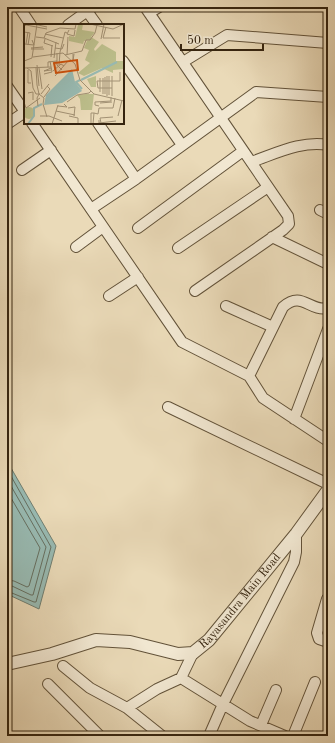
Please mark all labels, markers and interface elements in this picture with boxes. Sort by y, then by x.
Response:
inset map [24,24,124,124]
scale bar [181,26,263,52]
text: 50 m [187,34,214,47]
street label: Rayasandra Main Road [197,551,283,651]

